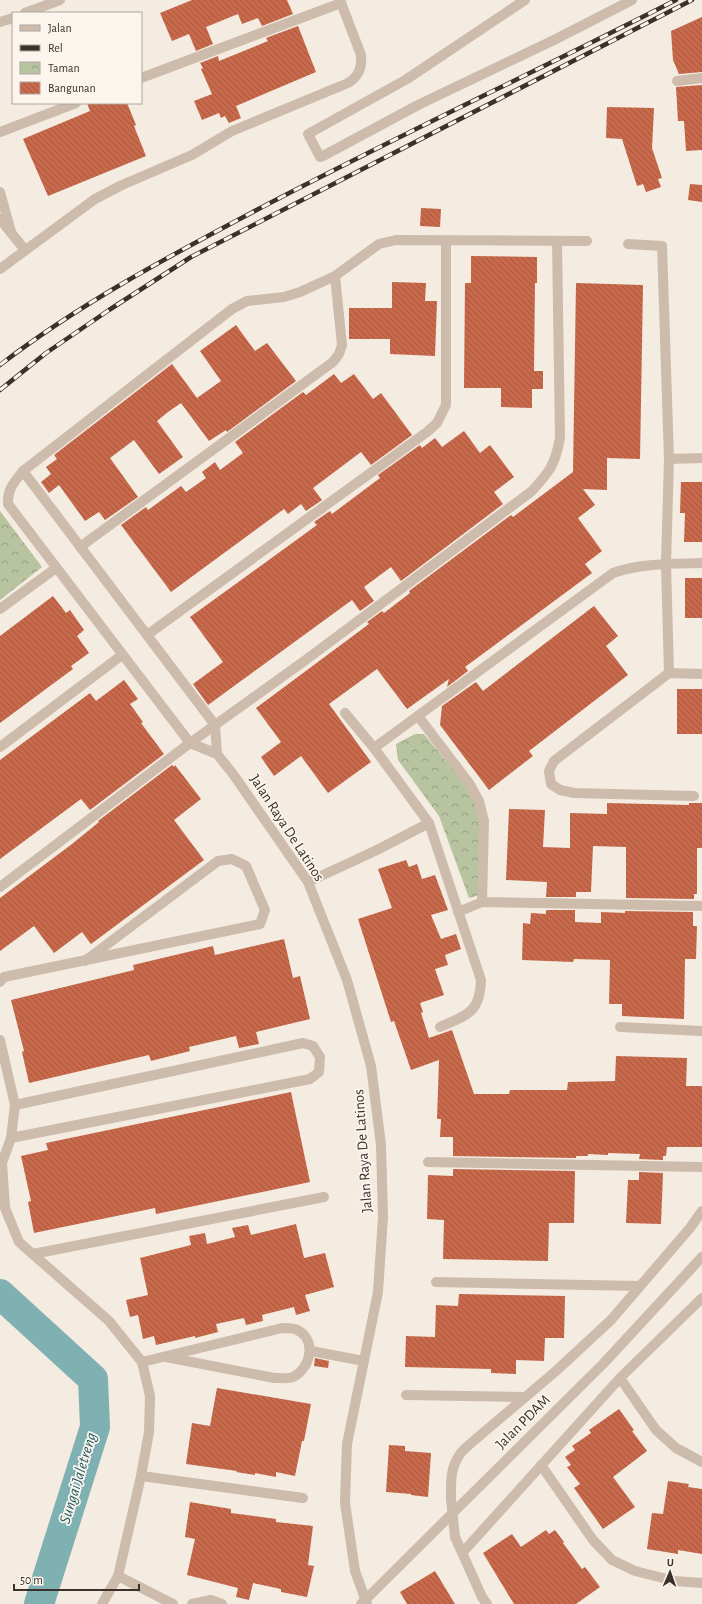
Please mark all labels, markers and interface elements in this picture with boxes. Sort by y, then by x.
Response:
legend [12,12,142,104]
text: Jalan [48,22,72,34]
text: Rel [48,42,63,54]
text: Taman [48,62,80,74]
text: Bangunan [48,82,96,94]
street label: Jalan Raya De Latinos [247,772,327,884]
street label: Jalan Raya De Latinos [351,1089,375,1213]
street label: Jalan PDAM [493,1392,553,1452]
water label: Sungai Jaletreng [57,1430,99,1526]
north arrow [650,1552,690,1592]
text: U [667,1557,674,1568]
scale bar [14,1566,139,1592]
text: 50 m [20,1574,43,1586]

